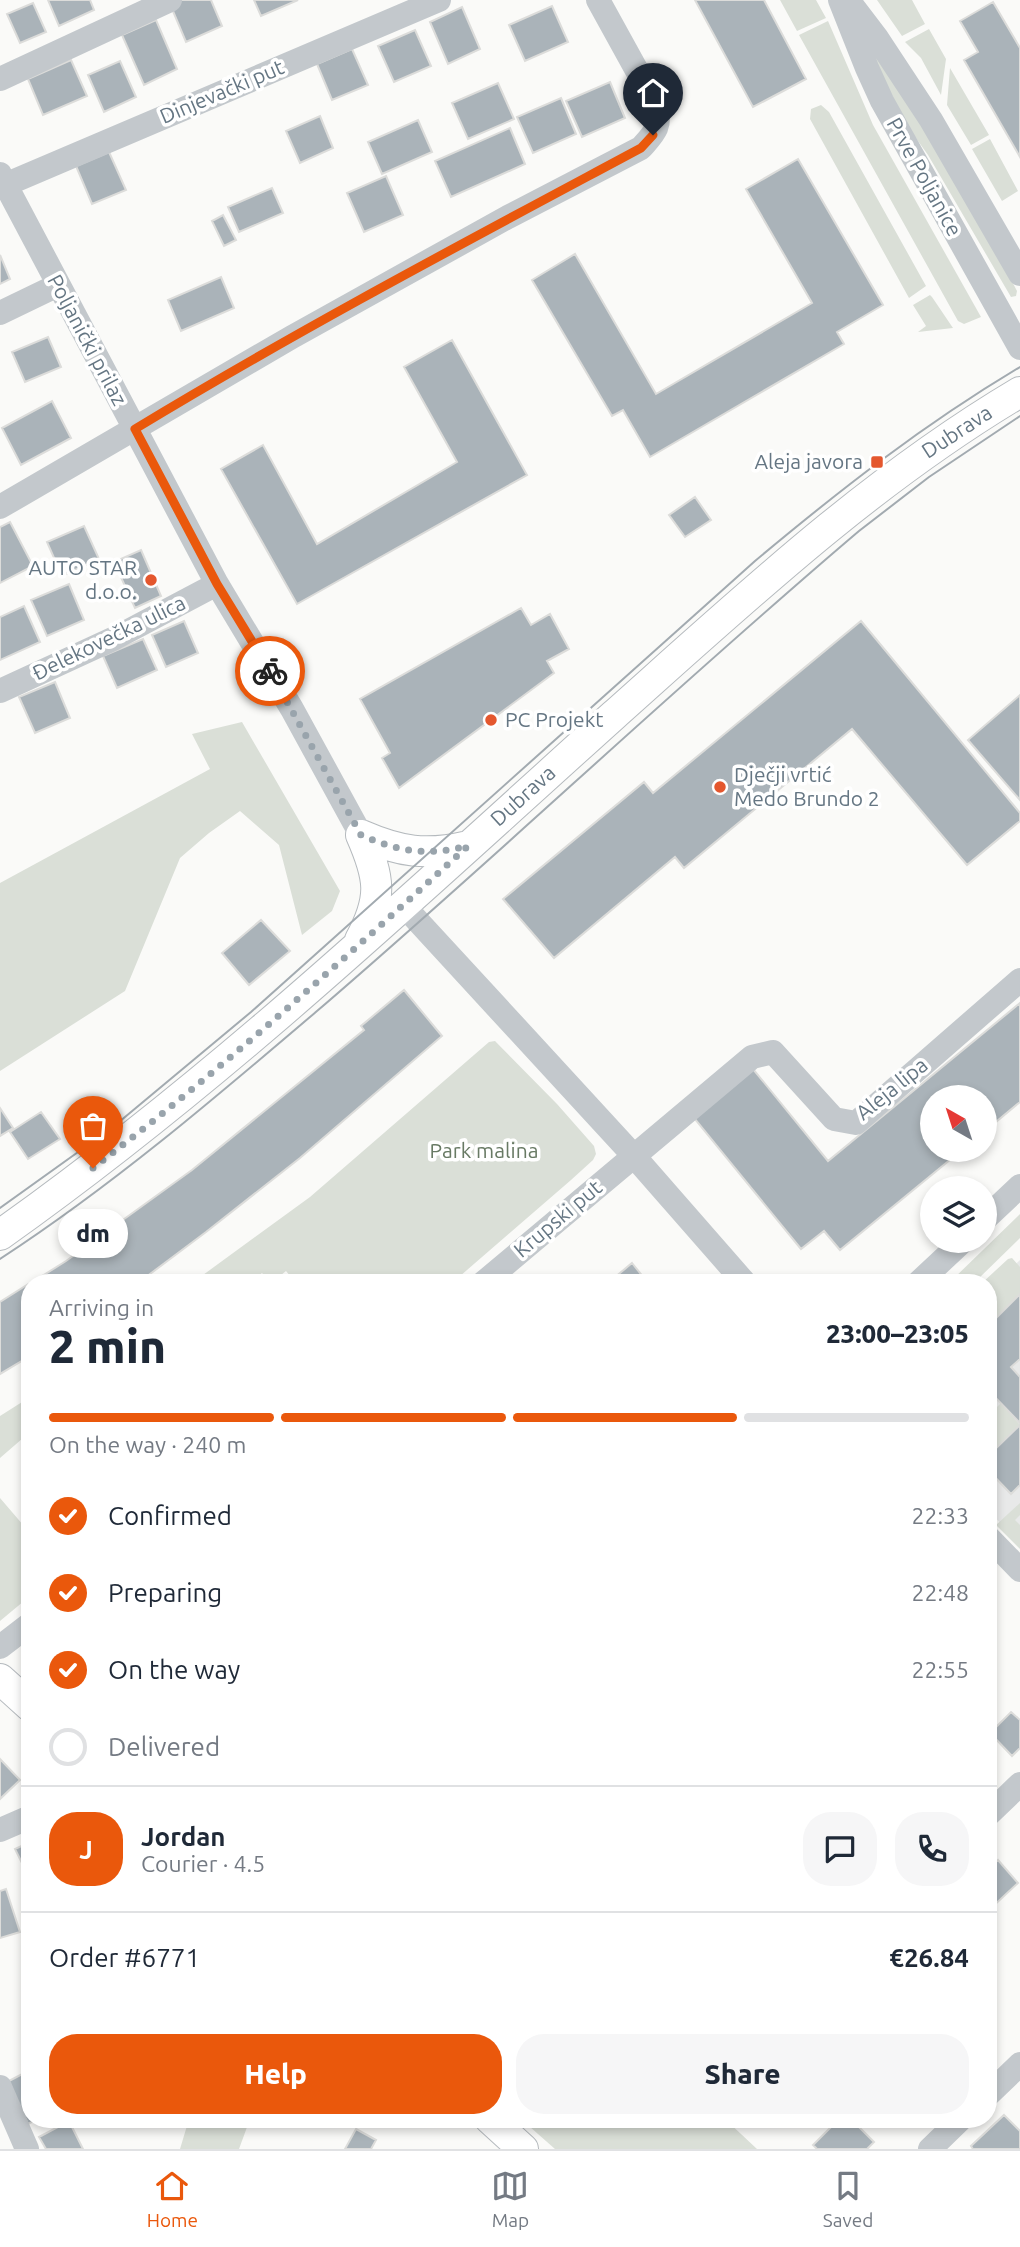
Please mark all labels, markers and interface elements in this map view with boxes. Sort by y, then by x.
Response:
street label: Dinjevački put [156,54,287,128]
pin [623,63,683,135]
icon: home [634,74,672,112]
street label: Prve Poljanice [882,113,967,240]
street label: Poljanički prilaz [43,270,132,409]
street label: Dubrava [917,400,996,463]
place label: Aleja javora [754,449,863,473]
marker: Aleja javora [869,454,885,470]
place label: AUTO STAR d.o.o. [28,555,137,603]
marker: AUTO STAR d.o.o. [143,572,159,588]
street label: Đelekovečka ulica [28,590,189,685]
courier [235,636,305,706]
icon: bike [251,652,289,690]
place label: PC Projekt [505,707,604,731]
marker: PC Projekt [483,712,499,728]
street label: Dubrava [485,760,560,831]
place label: Dječji vrtić Medo Brundo 2 [734,762,880,810]
marker: Dječji vrtić Medo Brundo 2 [712,779,728,795]
street label: Aleja lipa [851,1052,932,1124]
north arrow [920,1085,998,1162]
map controls [920,1085,997,1253]
pin [63,1096,123,1168]
icon: bag [74,1107,112,1145]
park label: Park malina [430,1138,538,1162]
street label: Krupski put [509,1175,606,1262]
button: layers [920,1176,997,1253]
callout: dm [58,1210,128,1259]
text: dm [76,1221,110,1246]
text: Arriving in [49,1295,154,1320]
text: 23:00–23:05 [826,1319,969,1348]
text: 2 min [49,1320,166,1372]
text: On the way · 240 m [49,1432,246,1457]
icon: check [49,1497,87,1535]
text: Confirmed [108,1501,232,1530]
text: 22:33 [911,1503,969,1528]
icon: check [49,1574,87,1612]
text: Preparing [108,1578,222,1607]
text: 22:48 [911,1580,969,1605]
icon: check [49,1651,87,1689]
text: On the way [108,1655,240,1684]
text: 22:55 [911,1657,969,1682]
text: Delivered [108,1732,220,1761]
button: chat [803,1812,877,1886]
button: phone [895,1812,969,1886]
text: Jordan [141,1822,226,1851]
text: J [79,1835,93,1864]
text: Courier · 4.5 [141,1851,265,1876]
text: Order #6771 [49,1943,200,1972]
text: €26.84 [889,1943,969,1972]
button: Help [49,2034,502,2114]
button: Share [516,2034,969,2114]
tab: Home [147,2167,198,2231]
tab: Map [491,2167,529,2231]
tab: Saved [823,2167,873,2231]

